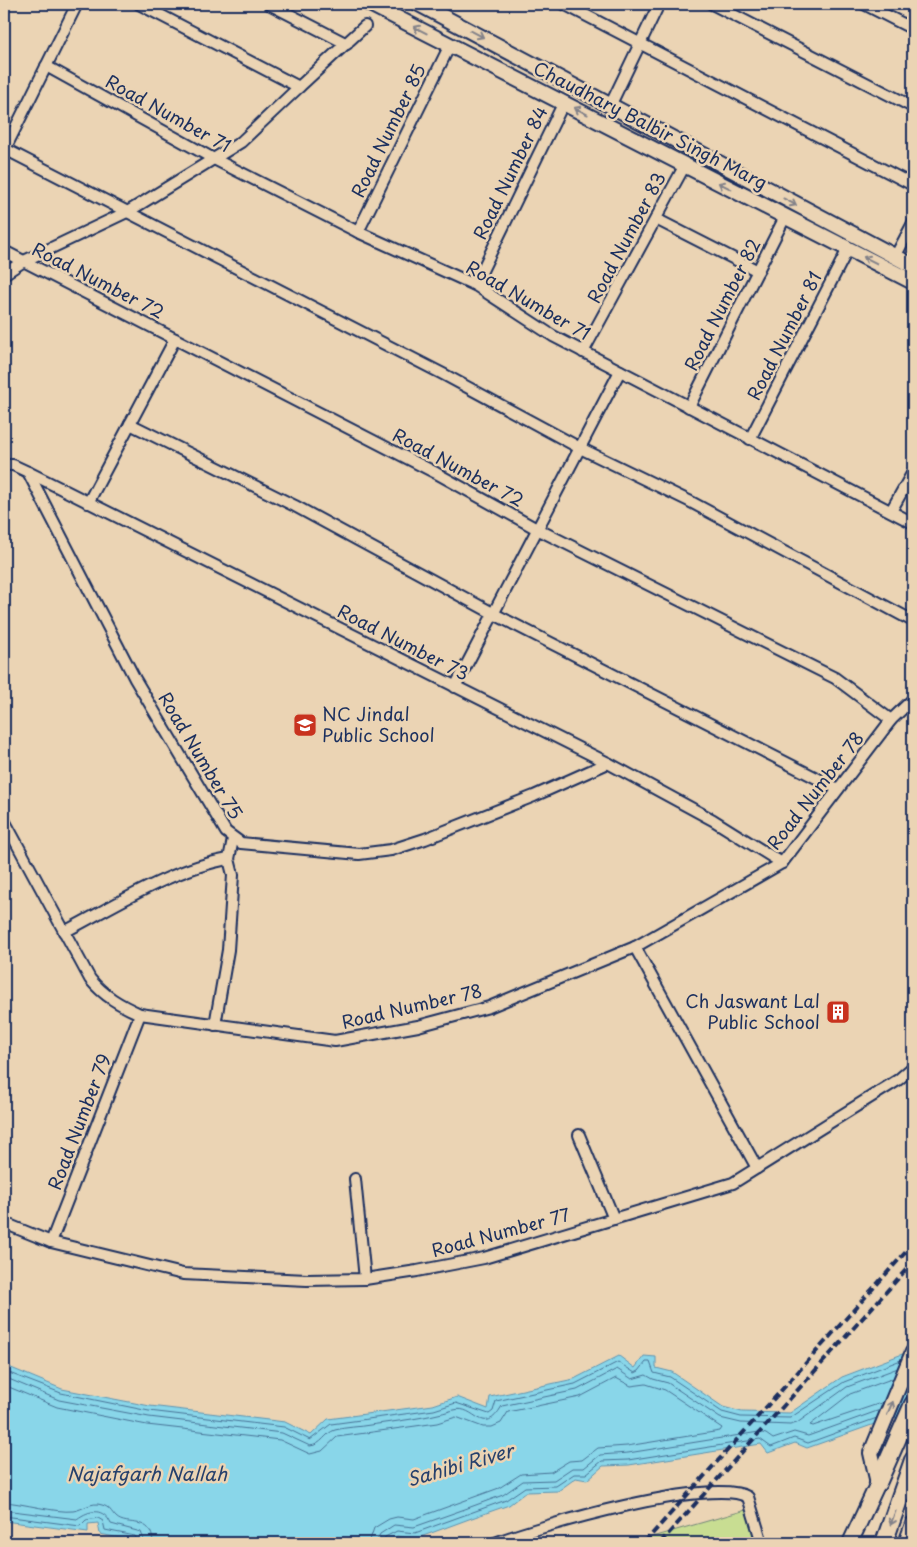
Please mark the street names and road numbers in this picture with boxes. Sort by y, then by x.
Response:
street label: Chaudhary Balbir Singh Marg [529,54,772,196]
street label: Road Number 85 [344,59,432,202]
street label: Road Number 71 [101,67,236,158]
street label: Road Number 84 [466,101,554,244]
street label: Road Number 83 [580,167,672,308]
street label: Road Number 82 [677,234,767,375]
street label: Road Number 72 [28,235,170,325]
street label: Road Number 71 [462,253,596,346]
street label: Road Number 81 [740,266,828,404]
street label: Road Number 72 [388,421,529,513]
street label: Road Number 73 [333,597,474,686]
street label: Road Number 75 [153,686,250,824]
street label: Road Number 78 [760,725,870,855]
street label: Road Number 78 [339,976,485,1035]
street label: Road Number 79 [40,1050,117,1193]
street label: Road Number 77 [428,1200,573,1263]

